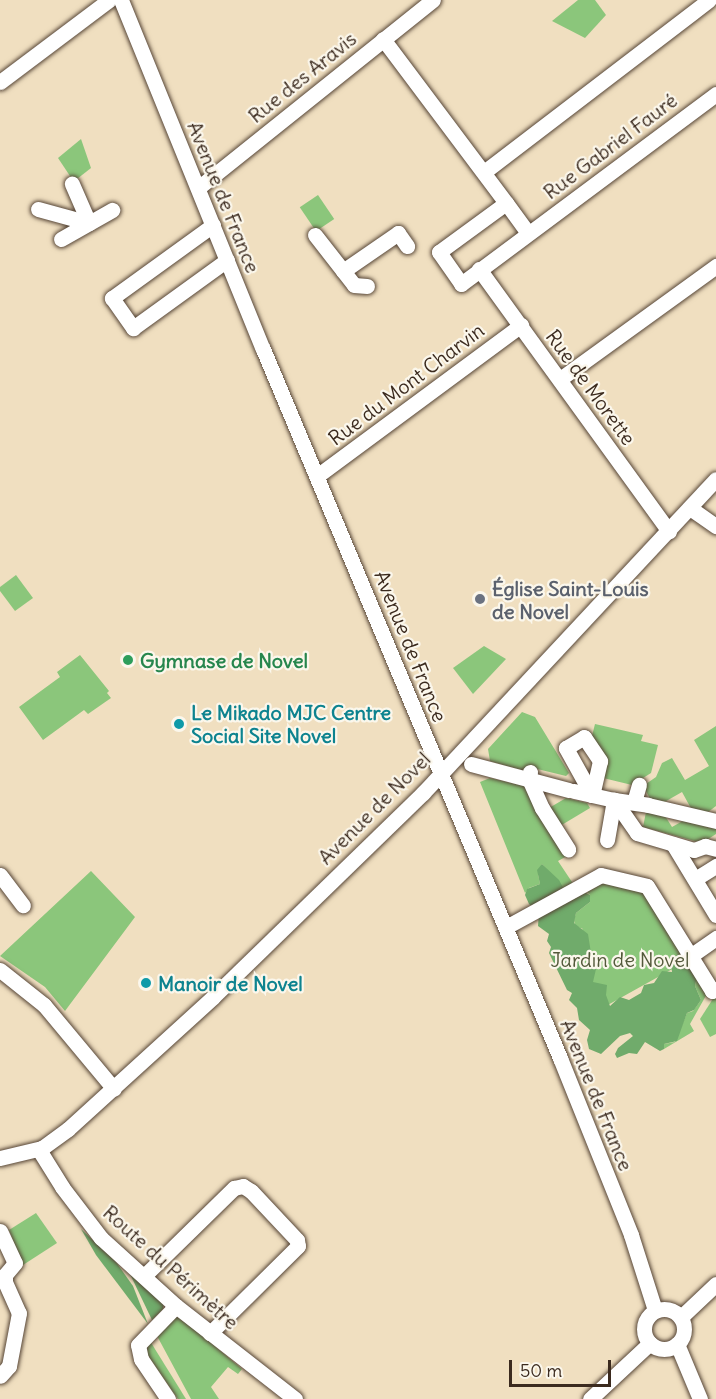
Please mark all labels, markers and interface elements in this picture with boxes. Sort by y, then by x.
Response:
street label: Rue des Aravis [243,26,361,128]
street label: Rue Gabriel Fauré [538,88,682,204]
street label: Avenue de France [183,118,265,276]
street label: Rue du Mont Charvin [324,318,488,450]
street label: Rue de Morette [541,325,641,449]
street label: Avenue de France [370,567,452,725]
place label: Église Saint-Louis de Novel [492,576,649,623]
marker: Église Saint-Louis de Novel [473,592,487,606]
place label: Gymnase de Novel [140,648,308,672]
marker: Gymnase de Novel [121,653,135,667]
place label: Le Mikado MJC Centre Social Site Novel [191,700,391,747]
marker: Le Mikado MJC Centre Social Site Novel [172,717,186,731]
street label: Avenue de Novel [313,747,435,869]
park label: Jardin de Novel [550,947,690,971]
place label: Manoir de Novel [158,971,303,995]
marker: Manoir de Novel [139,976,153,990]
street label: Avenue de France [556,1016,638,1174]
street label: Route du Périmètre [98,1200,244,1334]
scale bar [512,1348,614,1386]
text: 50 m [520,1359,562,1382]

